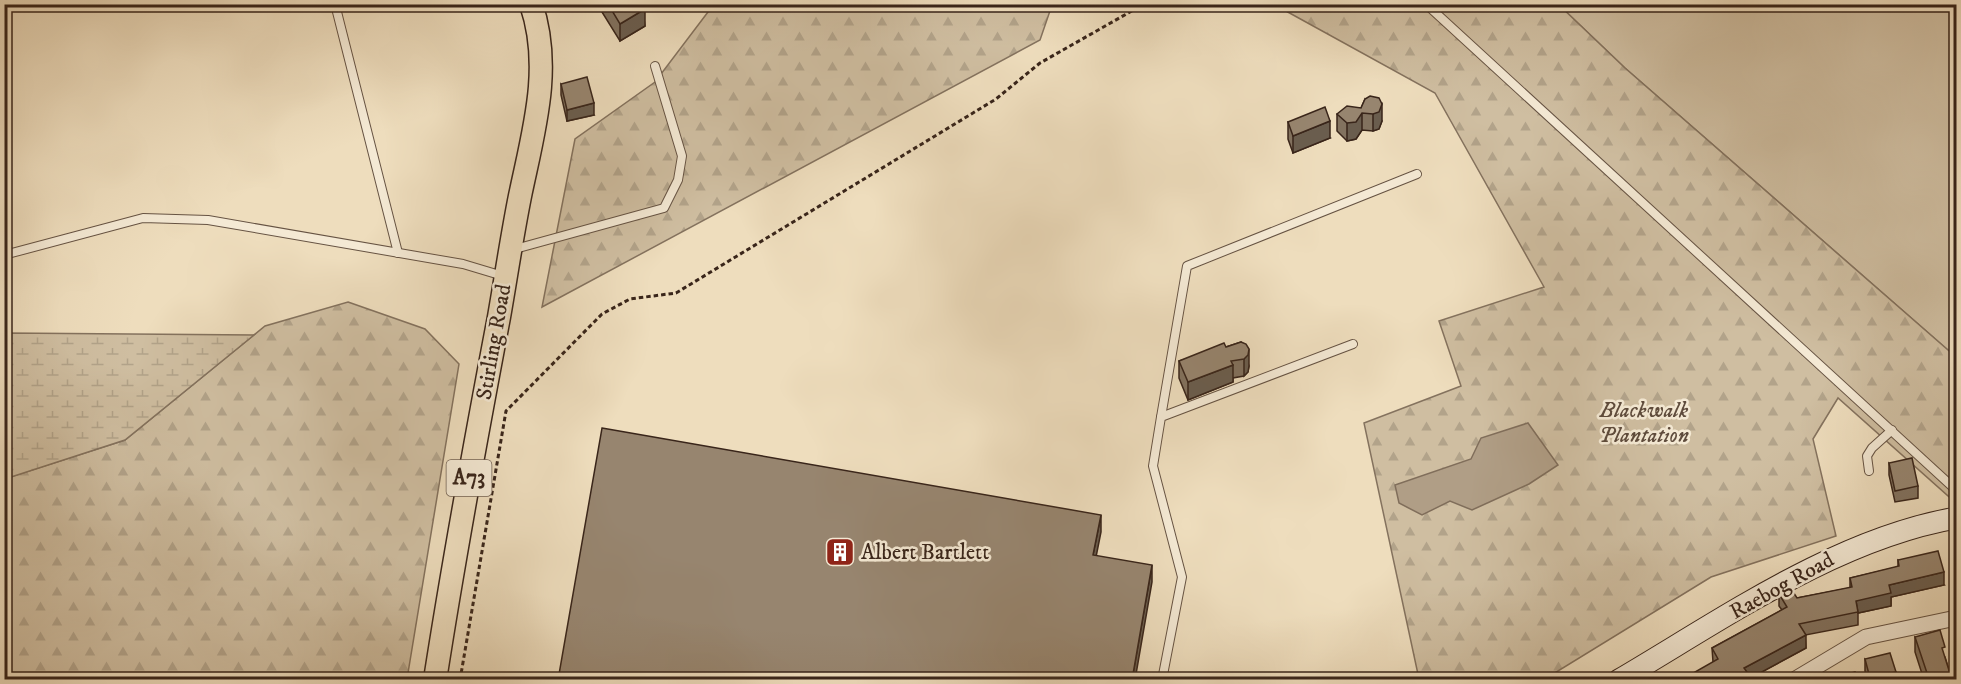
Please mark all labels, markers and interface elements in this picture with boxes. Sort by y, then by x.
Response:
street label: Stirling Road [471,282,517,402]
park label: Blackwalk Plantation [1599,397,1689,449]
road number: A73 [446,460,492,496]
building icon: Albert Bartlett [824,536,856,568]
place label: Albert Bartlett [861,539,989,566]
street label: Raebog Road [1725,546,1839,626]

